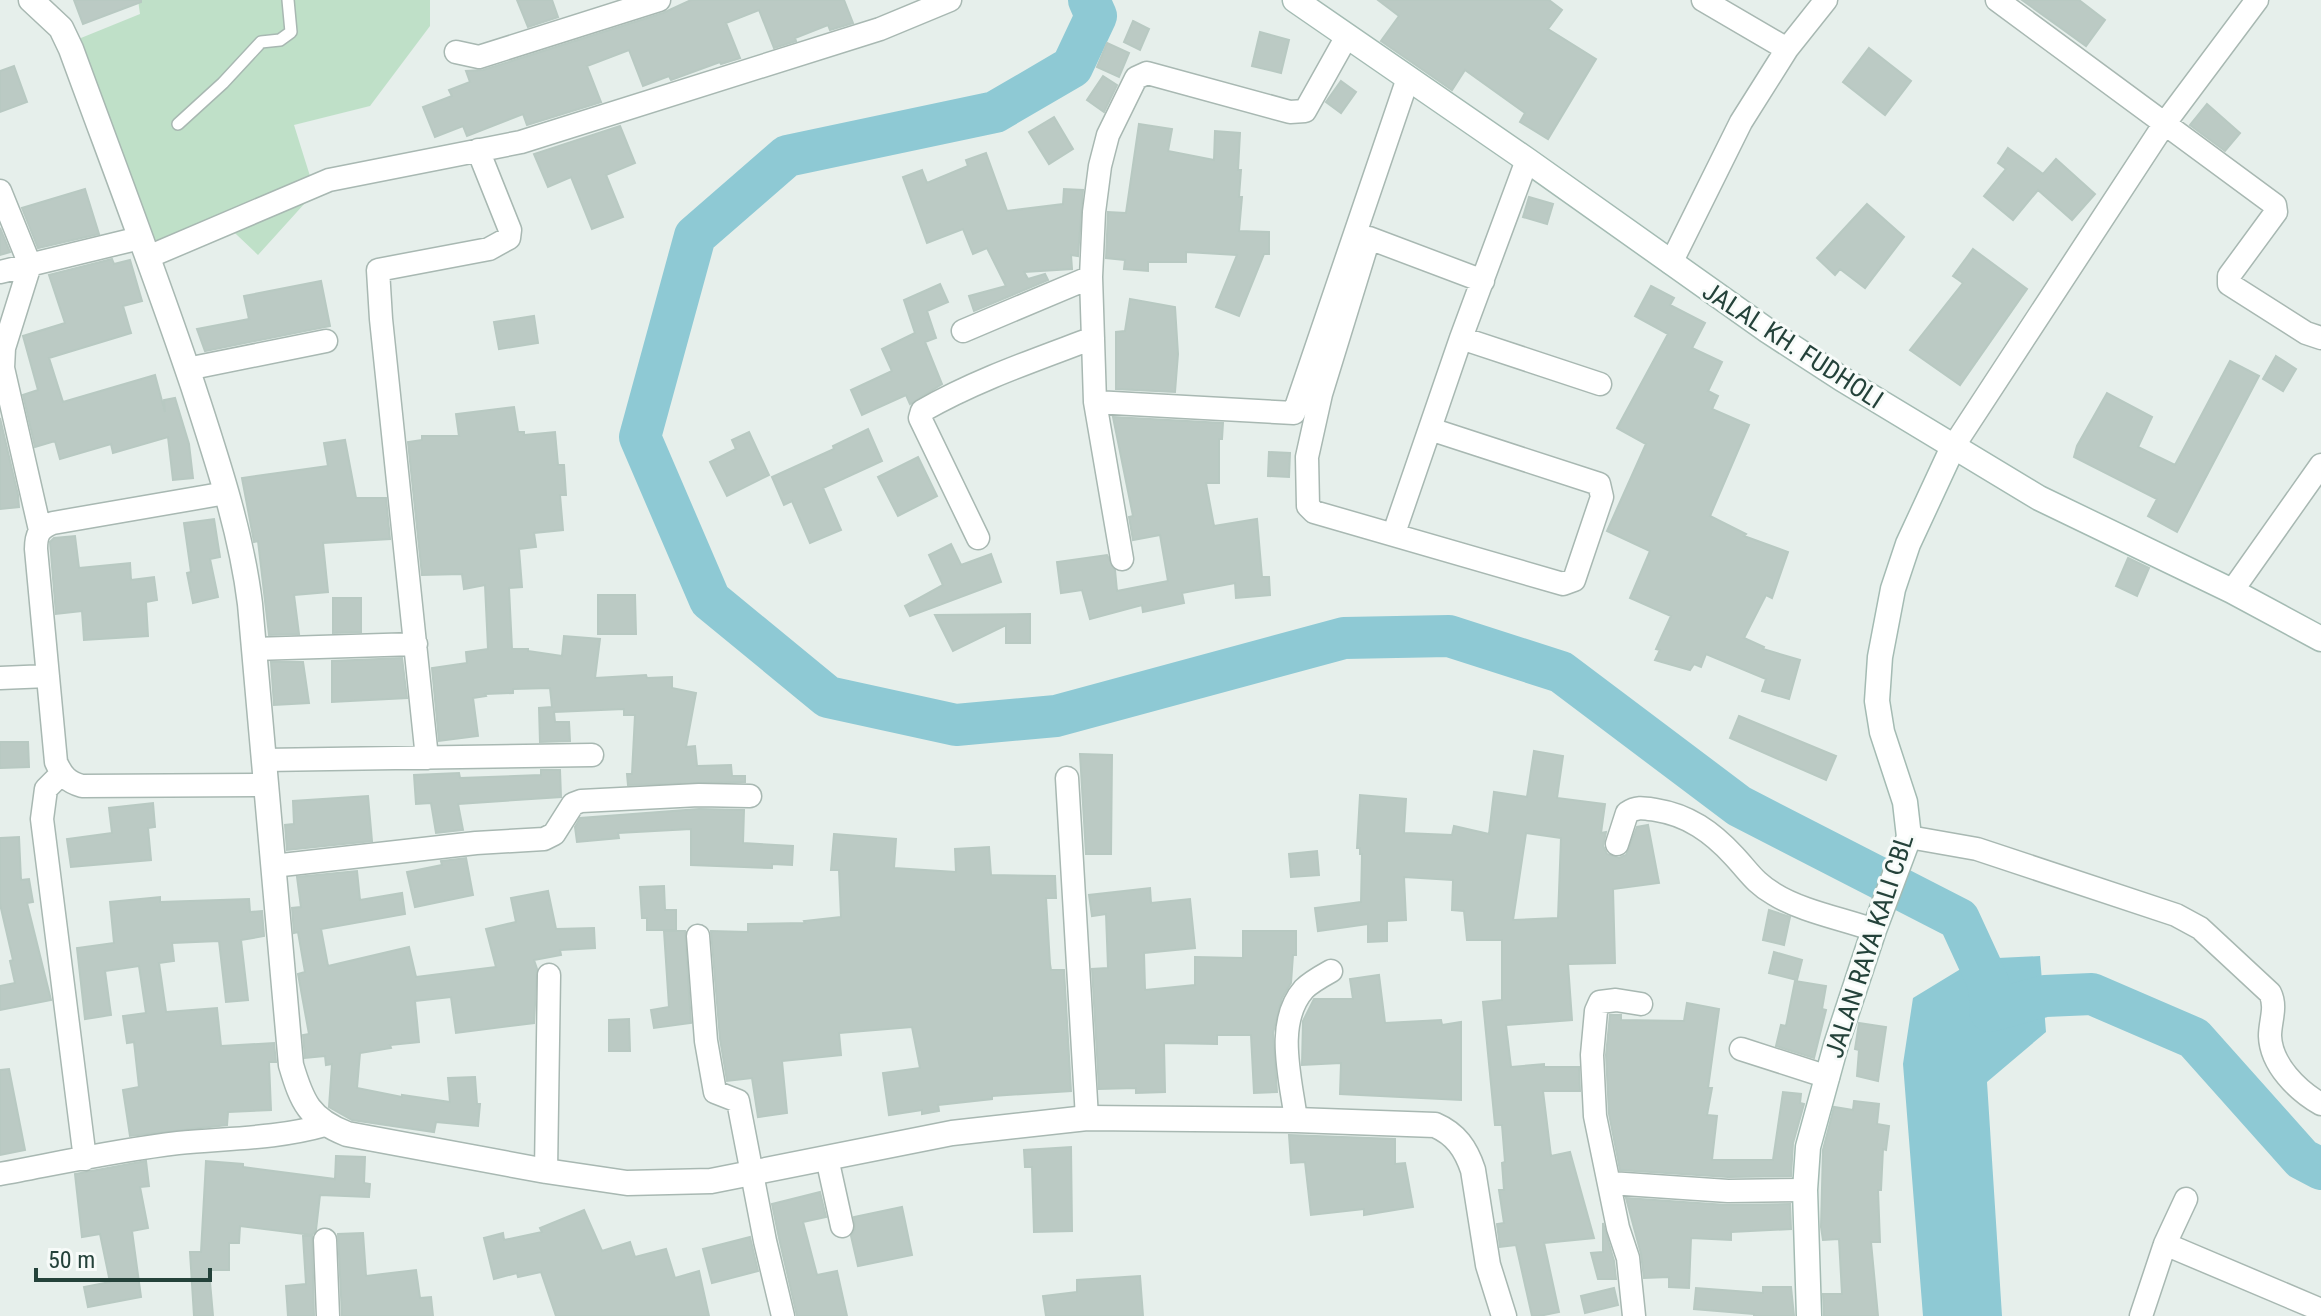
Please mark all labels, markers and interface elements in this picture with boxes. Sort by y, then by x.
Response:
street label: JALAL KH. FUDHOLI [1697,276,1889,414]
street label: JALAN RAYA KALI CBL [1819,830,1919,1062]
scale bar [36,1232,210,1282]
text: 50 m [48,1246,95,1274]

